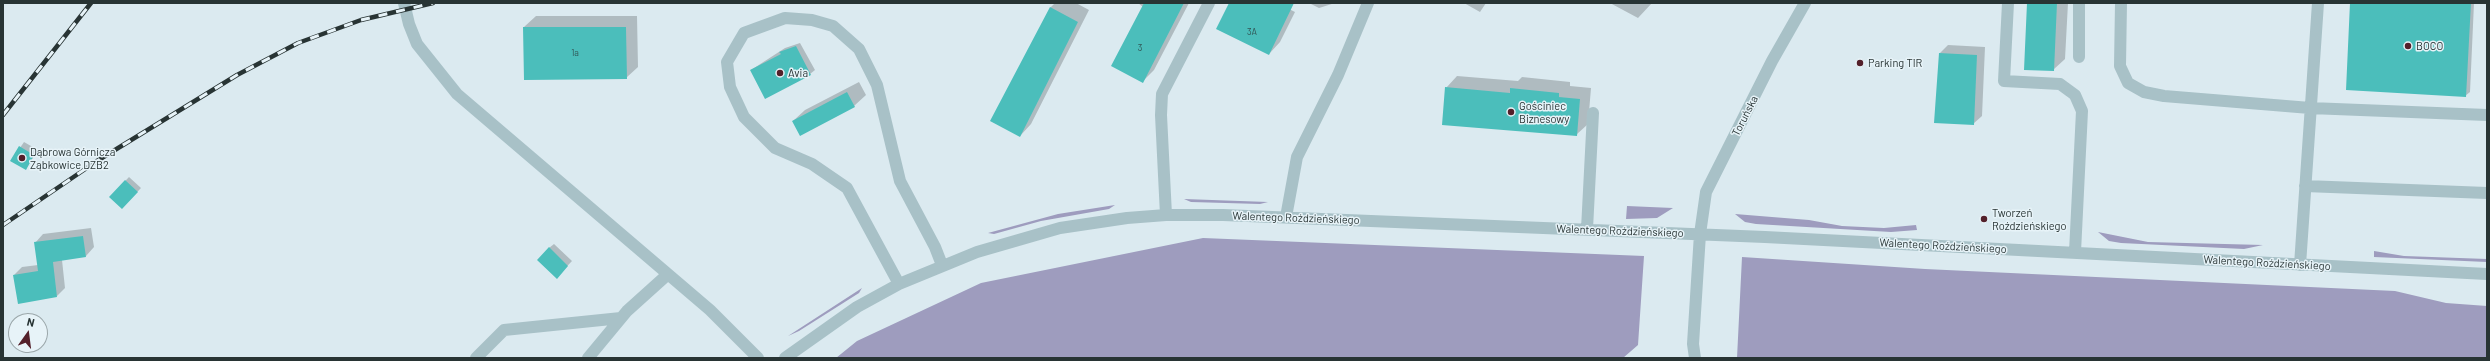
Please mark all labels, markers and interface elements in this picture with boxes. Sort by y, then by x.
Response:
house number: 3A [1247,27,1257,37]
place label: BOCO [2416,39,2443,53]
marker: BOCO [2403,41,2413,51]
house number: 3 [1138,43,1142,53]
house number: 1a [571,48,579,58]
place label: Parking TIR [1868,56,1922,70]
marker: Parking TIR [1855,58,1865,68]
place label: Avia [788,66,808,80]
marker: Avia [775,68,785,78]
street label: Toruńska [1729,94,1761,138]
place label: Gościniec Biznesowy [1519,99,1569,125]
marker: Gościniec Biznesowy [1506,107,1516,117]
place label: Dąbrowa Górnicza Ząbkowice DZB2 [30,145,115,171]
marker: Dąbrowa Górnicza Ząbkowice DZB2 [17,153,27,163]
place label: Tworzeń Roździeńskiego [1992,206,2066,232]
street label: Walentego Roździeńskiego [1232,209,1360,227]
marker: Tworzeń Roździeńskiego [1979,214,1989,224]
street label: Walentego Roździeńskiego [1556,222,1684,240]
street label: Walentego Roździeńskiego [1879,236,2007,256]
street label: Walentego Roździeńskiego [2203,253,2331,273]
north arrow [8,313,48,353]
text: N [26,315,36,329]

